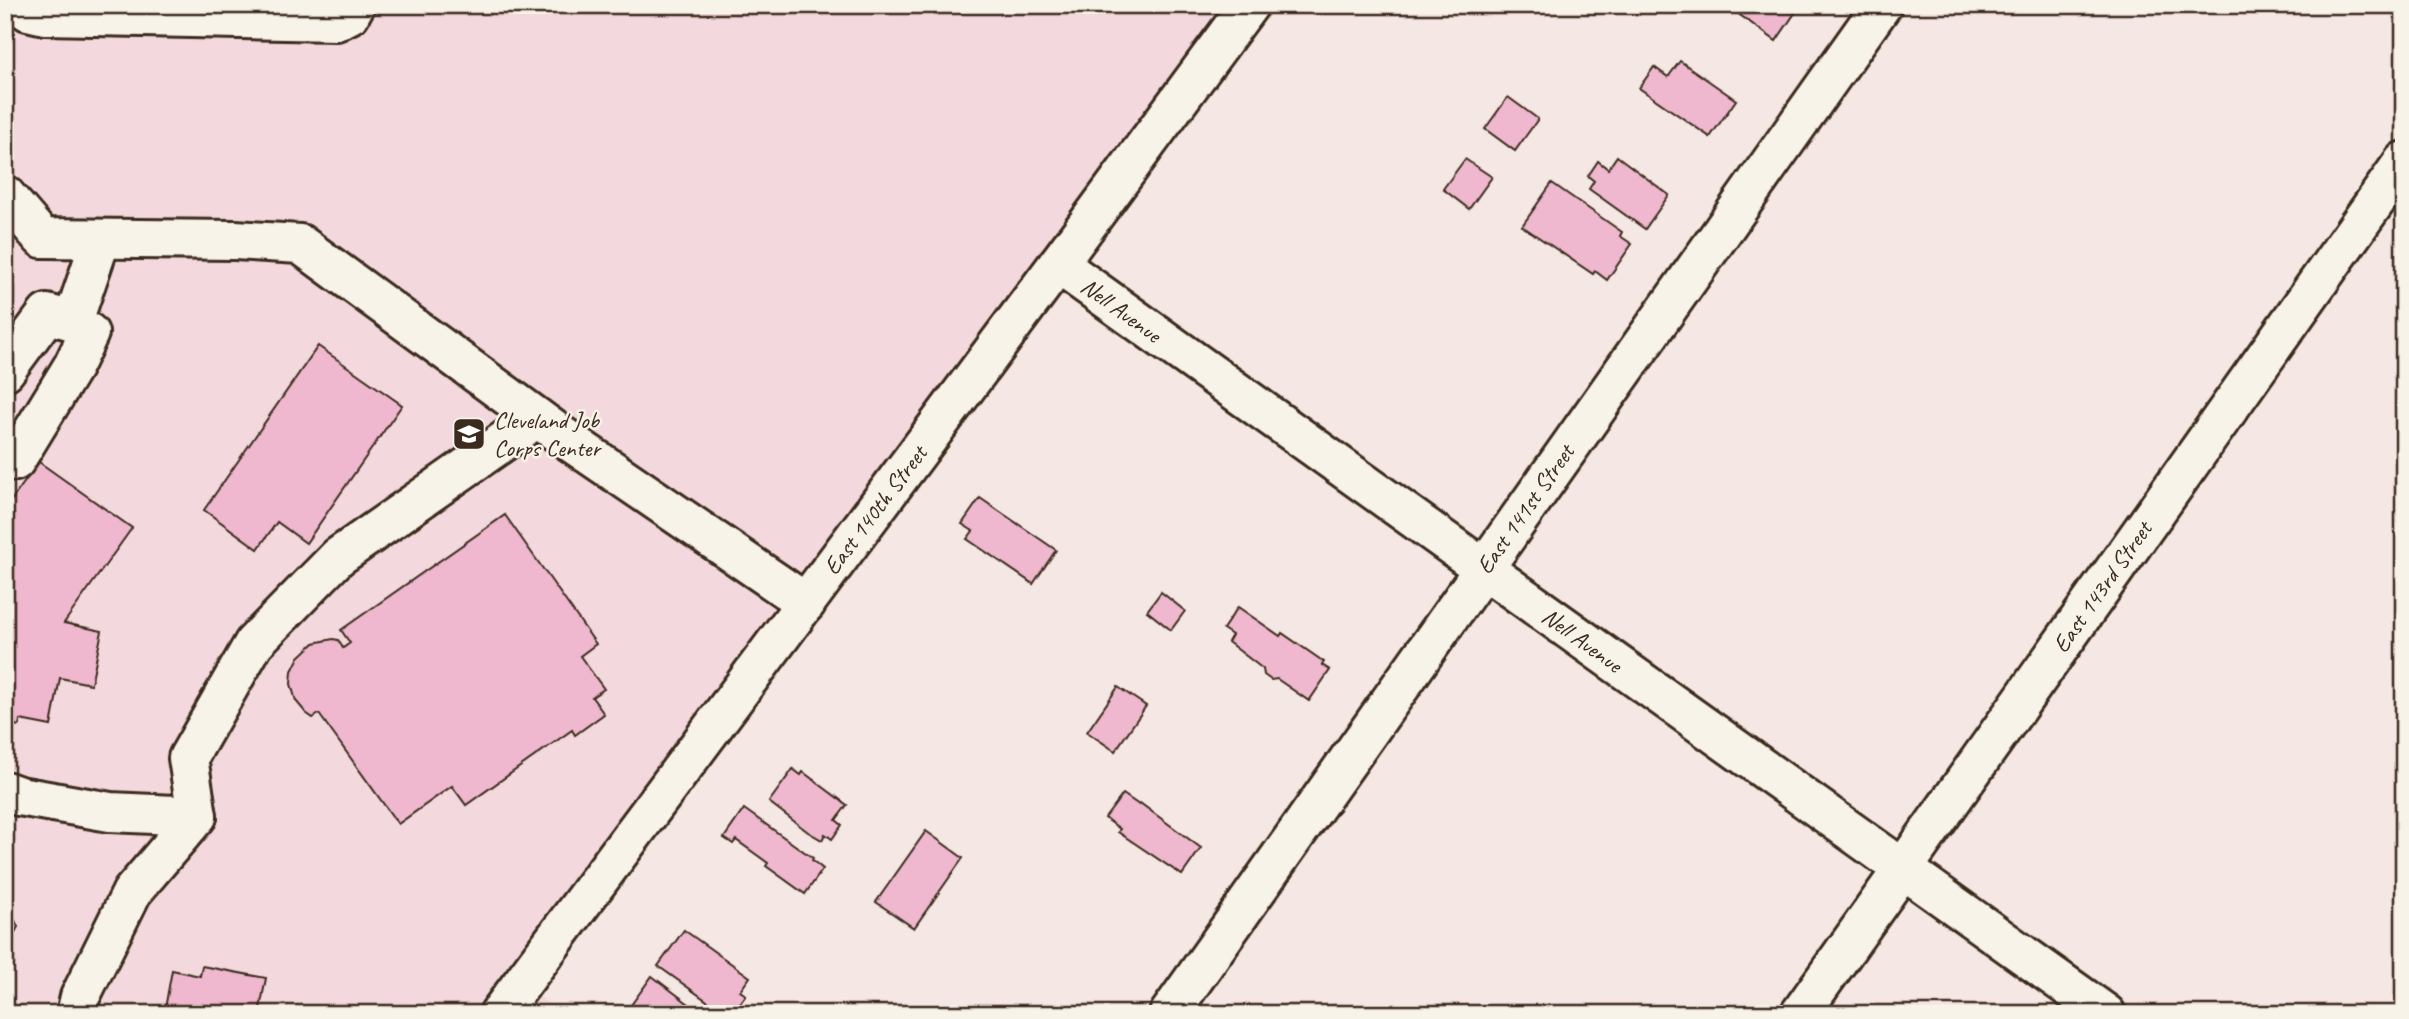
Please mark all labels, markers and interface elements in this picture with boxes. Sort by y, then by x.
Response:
street label: Nell Avenue [1075,271,1169,350]
place label: Cleveland Job Corps Center [494,405,602,463]
school or university icon: Cleveland Job Corps Center [450,415,488,453]
street label: East 141st Street [1469,437,1582,580]
street label: East 140th Street [817,438,935,581]
street label: East 143rd Street [2046,514,2159,658]
street label: Nell Avenue [1536,601,1630,680]

